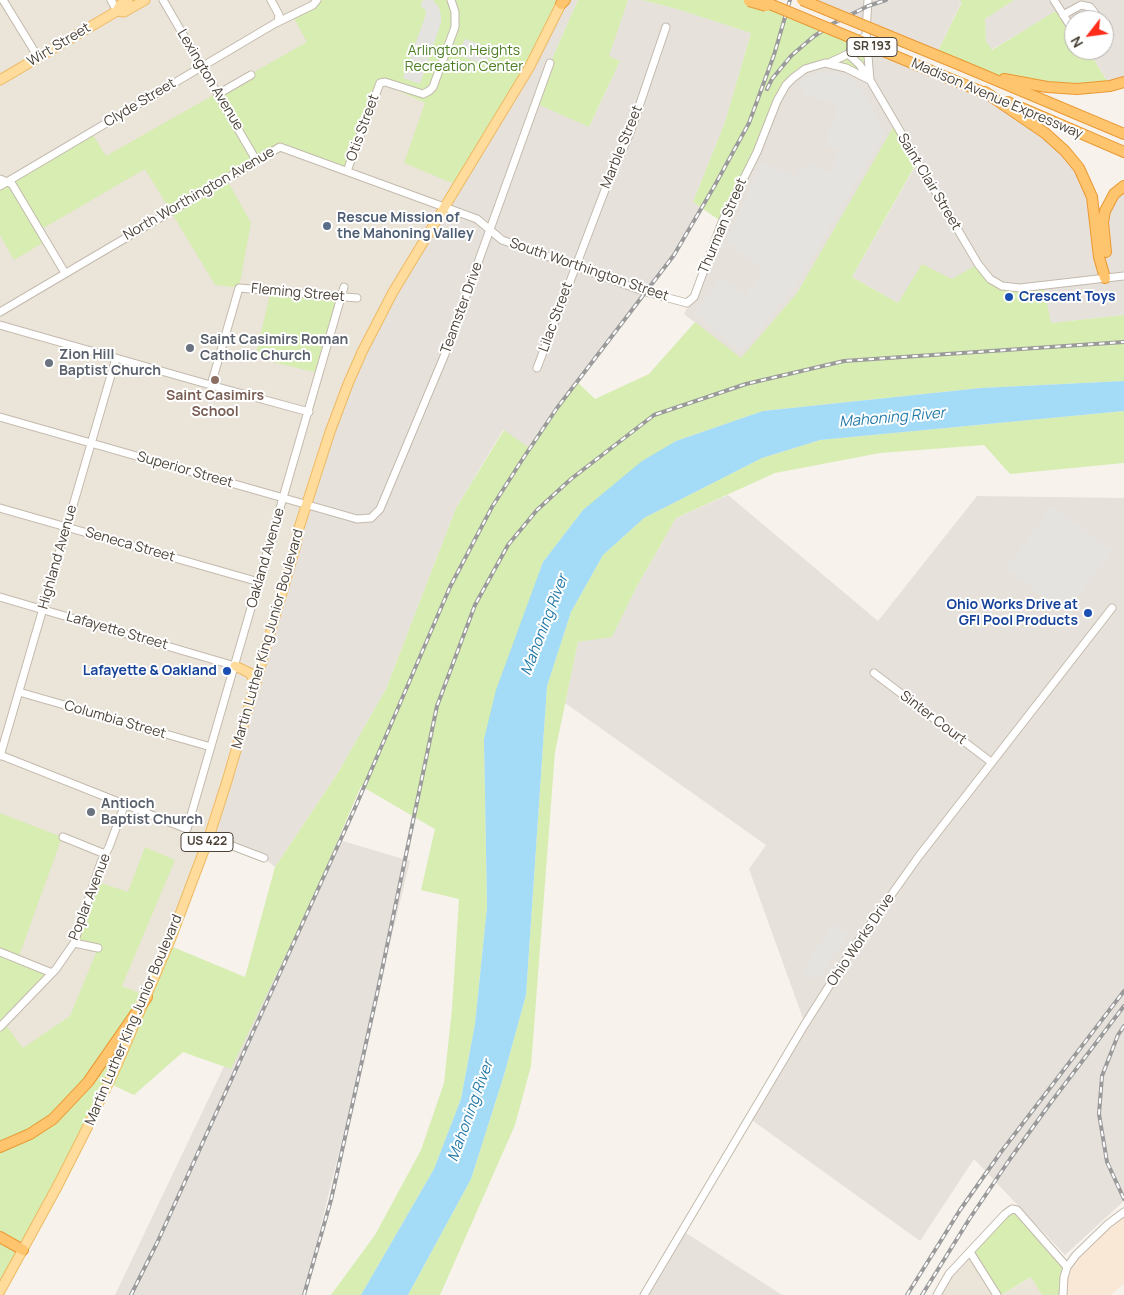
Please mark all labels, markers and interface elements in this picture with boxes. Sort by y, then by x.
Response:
north arrow [1064,10,1114,60]
street label: Wirt Street [24,20,94,70]
street label: Lexington Avenue [173,26,247,134]
text: N [1066,33,1087,51]
road number: SR 193 [847,38,897,56]
park label: Arlington Heights Recreation Center [405,43,523,75]
street label: Madison Avenue Expressway [909,55,1085,143]
street label: Clyde Street [101,75,179,131]
street label: Otis Street [343,92,383,164]
street label: Marble Street [598,103,646,191]
street label: Saint Clair Street [894,131,964,233]
street label: North Worthington Avenue [120,144,278,244]
street label: Thurman Street [695,176,751,276]
place label: Rescue Mission of the Mahoning Valley [337,210,474,242]
marker: Rescue Mission of the Mahoning Valley [321,220,333,232]
street label: South Worthington Street [507,235,671,305]
street label: Teamster Drive [438,260,486,356]
street label: Lilac Street [536,280,576,354]
street label: Fleming Street [250,281,346,305]
place label: Crescent Toys [1019,289,1116,305]
marker: Crescent Toys [1003,291,1015,303]
place label: Saint Casimirs Roman Catholic Church [200,332,348,364]
marker: Saint Casimirs Roman Catholic Church [184,342,196,354]
place label: Zion Hill Baptist Church [59,347,161,380]
marker: Zion Hill Baptist Church [43,357,55,369]
marker: Saint Casimirs School [209,374,221,386]
place label: Saint Casimirs School [166,388,264,421]
water label: Mahoning River [838,404,946,432]
street label: Superior Street [135,448,235,492]
street label: Highland Avenue [35,503,81,611]
street label: Oakland Avenue [244,506,288,610]
street label: Seneca Street [83,524,177,566]
street label: Martin Luther King Junior Boulevard [229,527,307,751]
water label: Mahoning River [518,572,572,678]
place label: Ohio Works Drive at GFI Pool Products [946,597,1078,630]
marker: Ohio Works Drive at GFI Pool Products [1082,607,1094,619]
street label: Lafayette Street [64,608,170,654]
place label: Lafayette & Oakland [83,663,217,679]
marker: Lafayette & Oakland [221,665,233,677]
street label: Sinter Court [896,688,970,748]
street label: Columbia Street [62,697,168,743]
place label: Antioch Baptist Church [101,796,203,829]
marker: Antioch Baptist Church [85,806,97,818]
road number: US 422 [181,832,233,852]
street label: Poplar Avenue [66,851,114,943]
street label: Ohio Works Drive [824,891,898,989]
street label: Martin Luther King Junior Boulevard [82,912,186,1128]
water label: Mahoning River [444,1058,498,1164]

